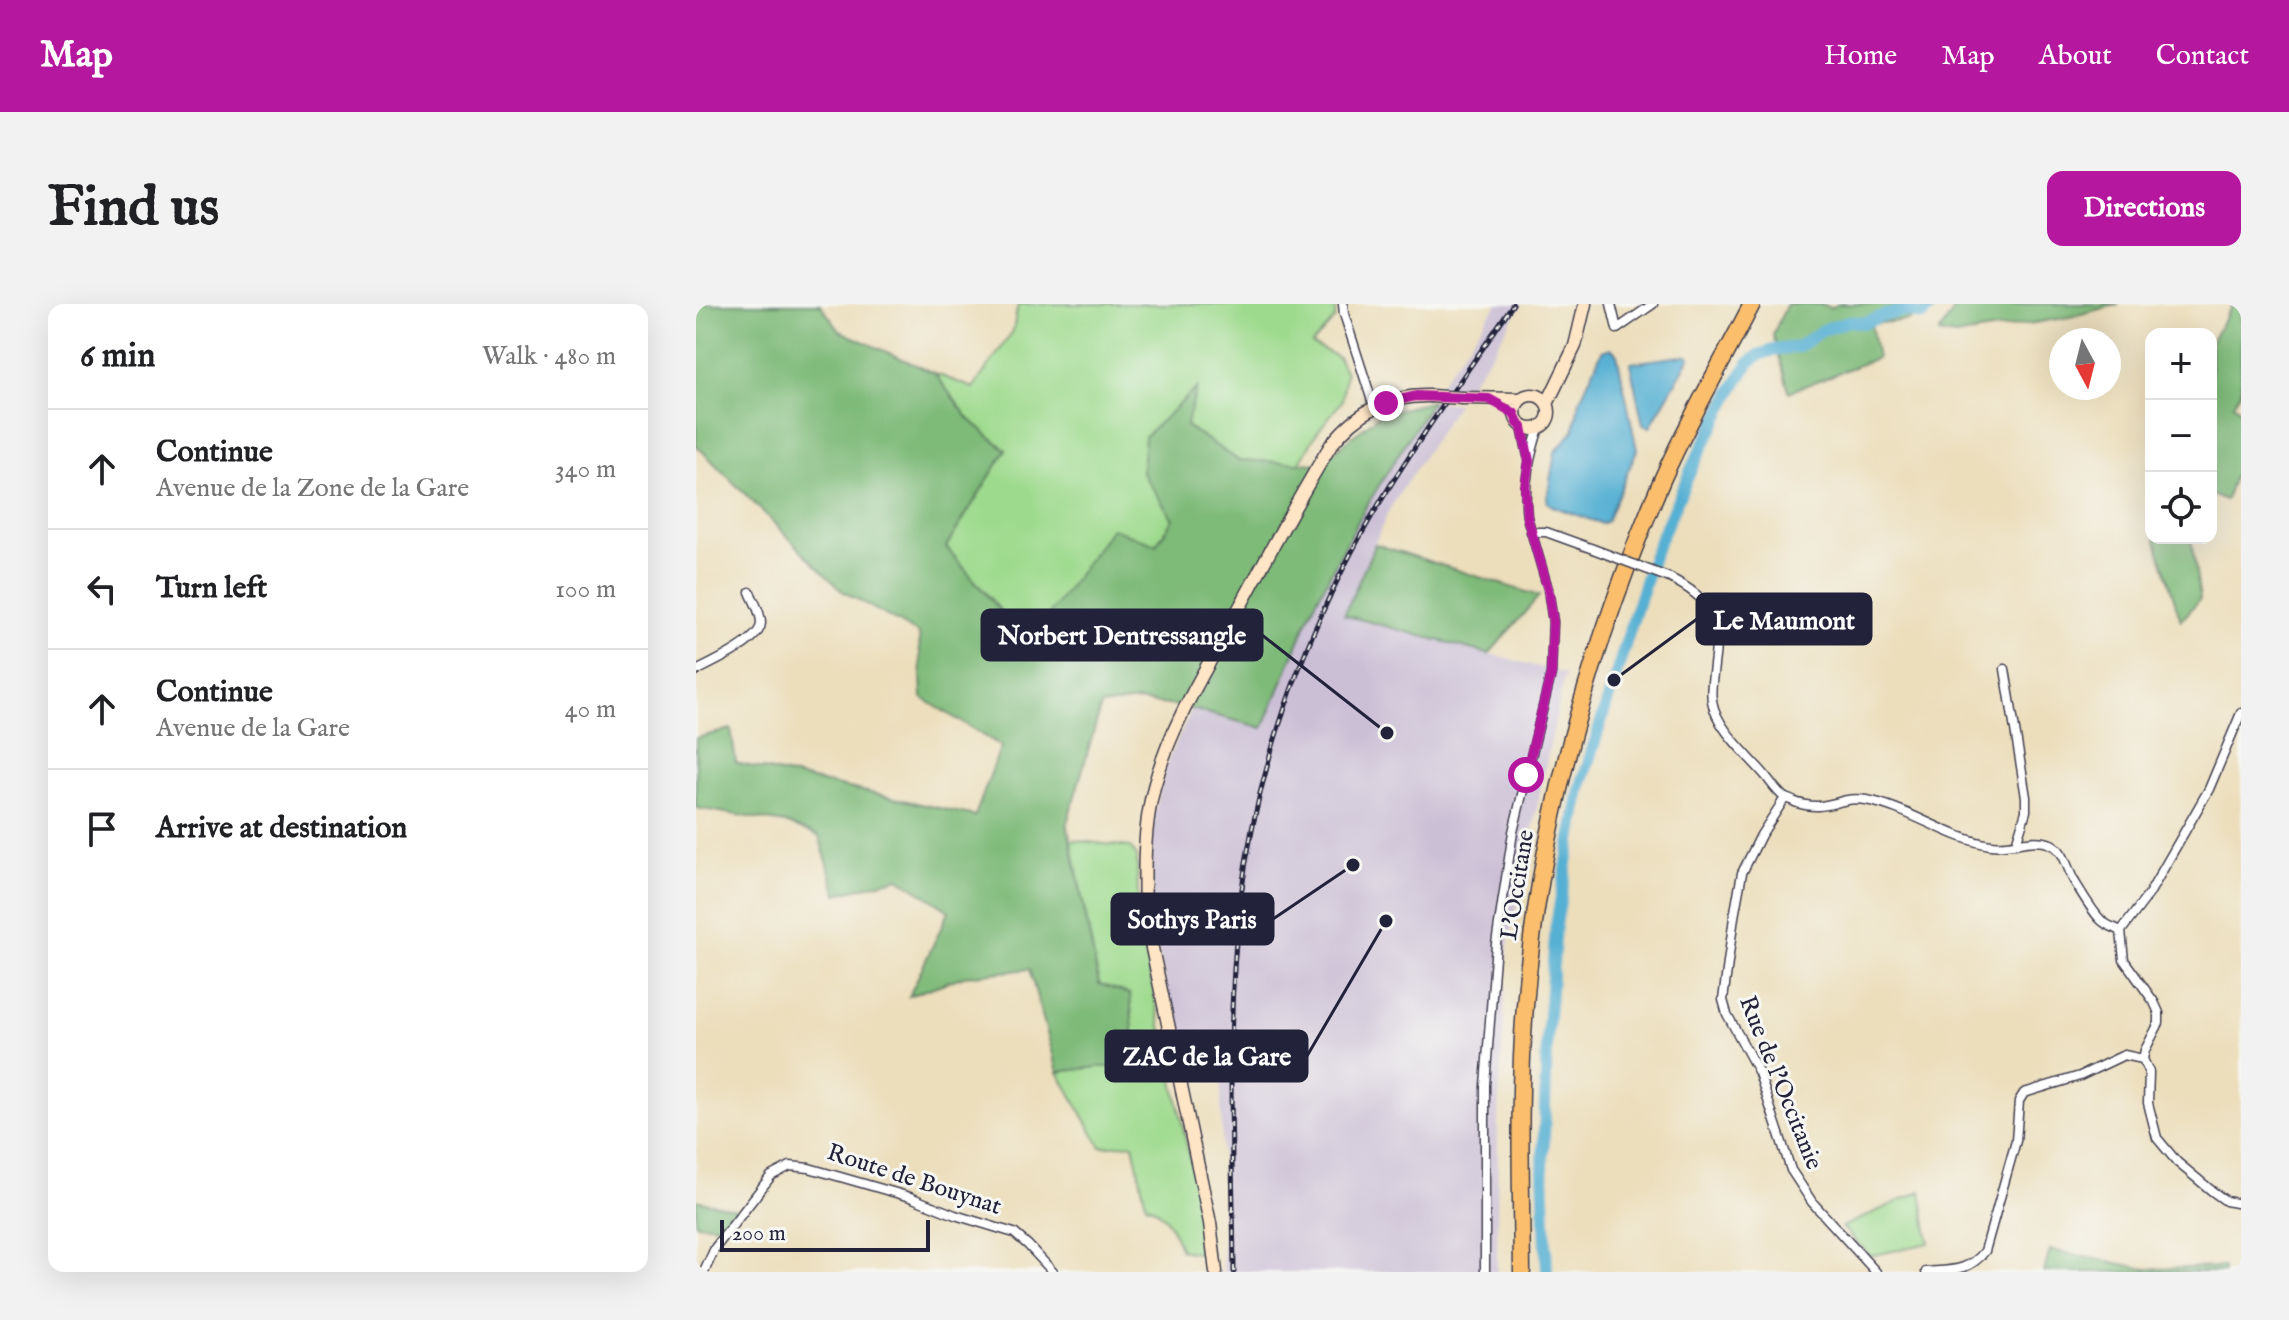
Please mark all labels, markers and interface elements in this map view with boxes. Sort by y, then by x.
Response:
text: Map [40,32,113,80]
text: Home [1824,39,1897,74]
text: Map [1941,39,1995,74]
text: About [2039,39,2112,74]
text: Contact [2156,39,2249,74]
button: Directions [2047,171,2241,246]
text: Find us [48,173,219,244]
north arrow [2049,328,2121,400]
map controls [2145,328,2217,544]
button: + [2145,328,2217,400]
text: 6 min [80,335,155,378]
text: Walk · 480 m [482,340,616,373]
route end [1368,385,1404,421]
button: − [2145,400,2217,472]
text: Continue [156,434,273,472]
icon: ahead [80,447,124,491]
text: 340 m [555,453,616,486]
text: Avenue de la Zone de la Gare [156,472,469,505]
button: locate [2145,472,2217,544]
icon: left [80,567,124,611]
text: Turn left [156,570,267,608]
text: 100 m [555,573,616,606]
callout: Le Maumont [1697,594,1871,644]
text: Le Maumont [1713,605,1855,638]
callout: Norbert Dentressangle [982,610,1262,660]
text: Norbert Dentressangle [997,620,1246,653]
text: Continue [156,674,273,712]
icon: ahead [80,687,124,731]
text: 40 m [565,693,616,726]
text: Avenue de la Gare [156,712,350,745]
route start [1508,757,1544,793]
icon: arrive [80,807,124,851]
text: Arrive at destination [156,810,407,848]
street label: L'Occitane [1494,828,1542,942]
callout: Sothys Paris [1112,894,1273,944]
text: Sothys Paris [1127,904,1257,937]
street label: Rue de l'Occitanie [1731,992,1829,1174]
callout: ZAC de la Gare [1106,1031,1307,1081]
text: ZAC de la Gare [1123,1041,1291,1074]
street label: Route de Bouynat [823,1137,1005,1223]
scale bar [720,1216,930,1252]
text: 200 m [732,1220,786,1248]

